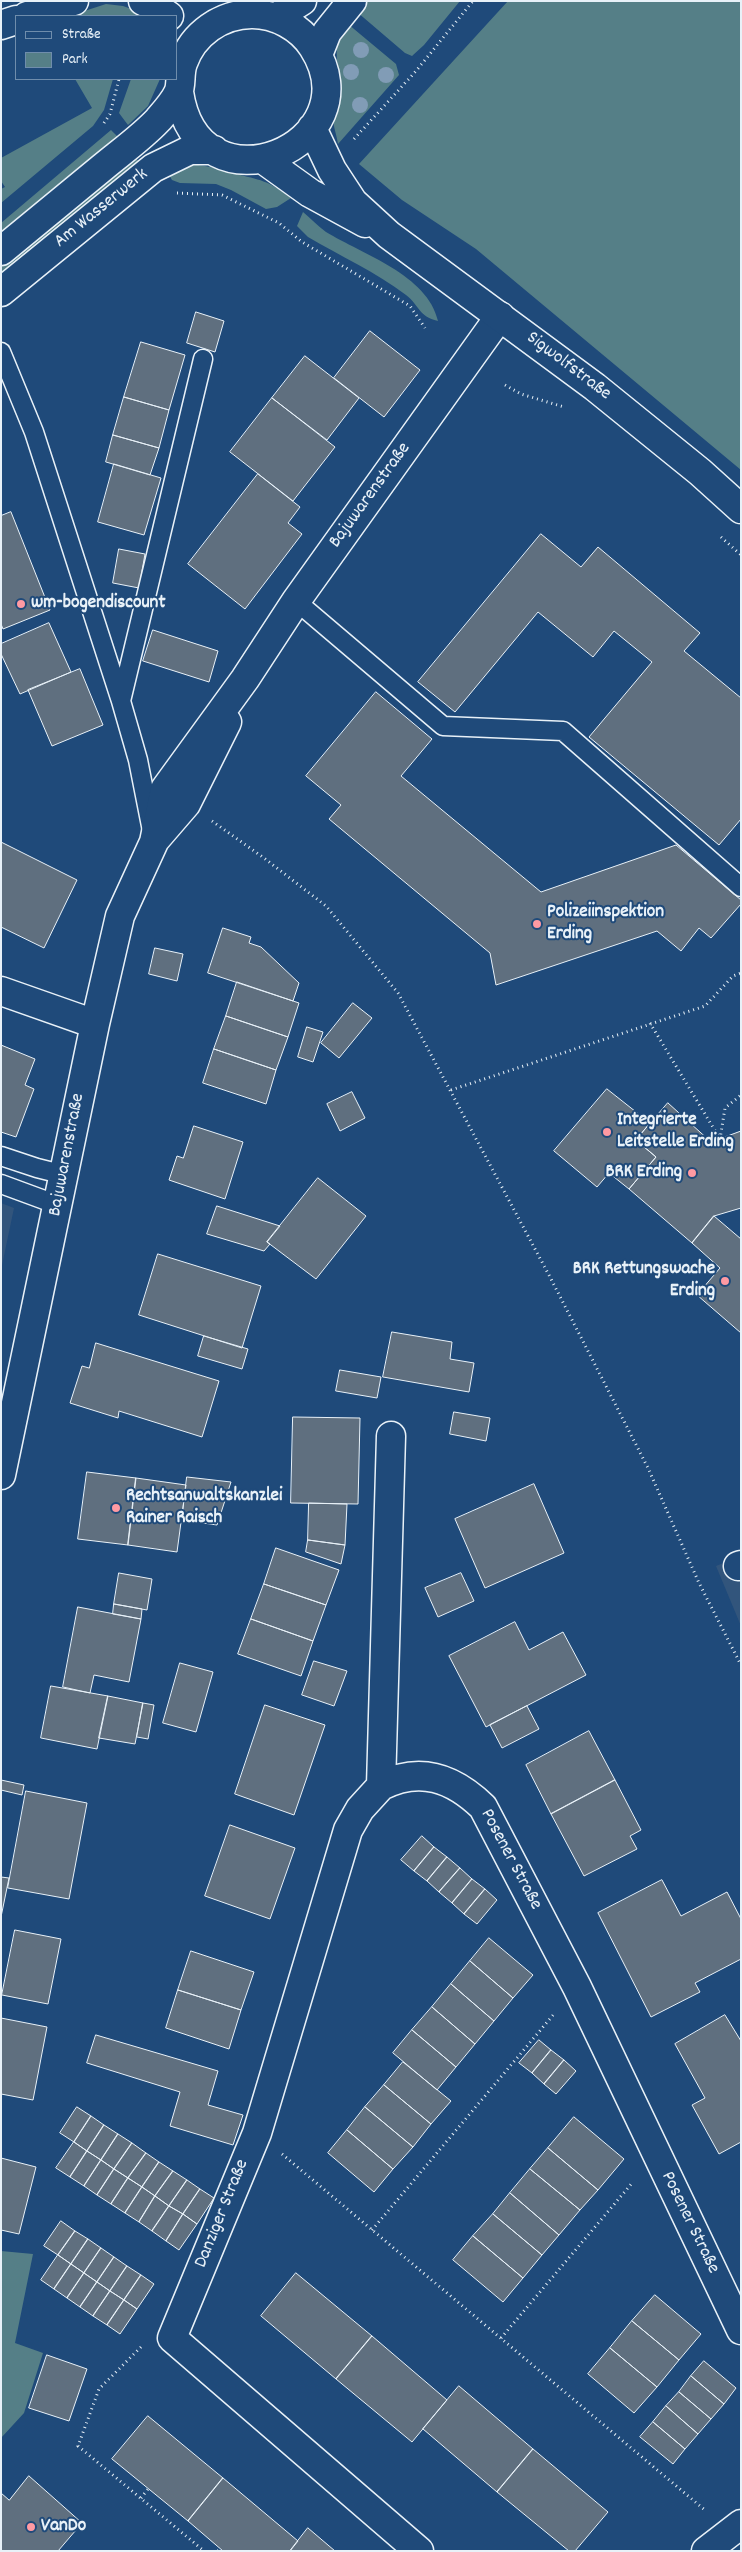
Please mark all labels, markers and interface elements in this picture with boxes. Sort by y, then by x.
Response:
legend [15,15,178,80]
text: Straße [62,24,100,46]
text: Park [62,49,88,71]
street label: Am Wasserwerk [50,164,154,254]
street label: Sigwolfstraße [521,328,615,406]
street label: Bajuwarenstraße [325,439,417,553]
place label: wm-bogendiscount [31,593,165,615]
marker: wm-bogendiscount [15,598,27,610]
place label: Polizeiinspektion Erding [547,902,664,946]
marker: Polizeiinspektion Erding [531,918,543,930]
street label: Bajuwarenstraße [45,1092,91,1218]
place label: Integrierte Leitstelle Erding [617,1110,734,1154]
marker: Integrierte Leitstelle Erding [601,1126,613,1138]
place label: BRK Erding [605,1162,682,1184]
marker: BRK Erding [686,1167,698,1179]
place label: BRK Rettungswache Erding [573,1259,715,1303]
marker: BRK Rettungswache Erding [719,1275,731,1287]
place label: Rechtsanwaltskanzlei Rainer Raisch [126,1486,282,1530]
marker: Rechtsanwaltskanzlei Rainer Raisch [110,1502,122,1514]
street label: Posener Straße [474,1806,546,1914]
street label: Danziger Straße [191,2156,255,2272]
street label: Posener Straße [654,2168,724,2278]
place label: VanDo [41,2516,86,2538]
marker: VanDo [25,2521,37,2533]

